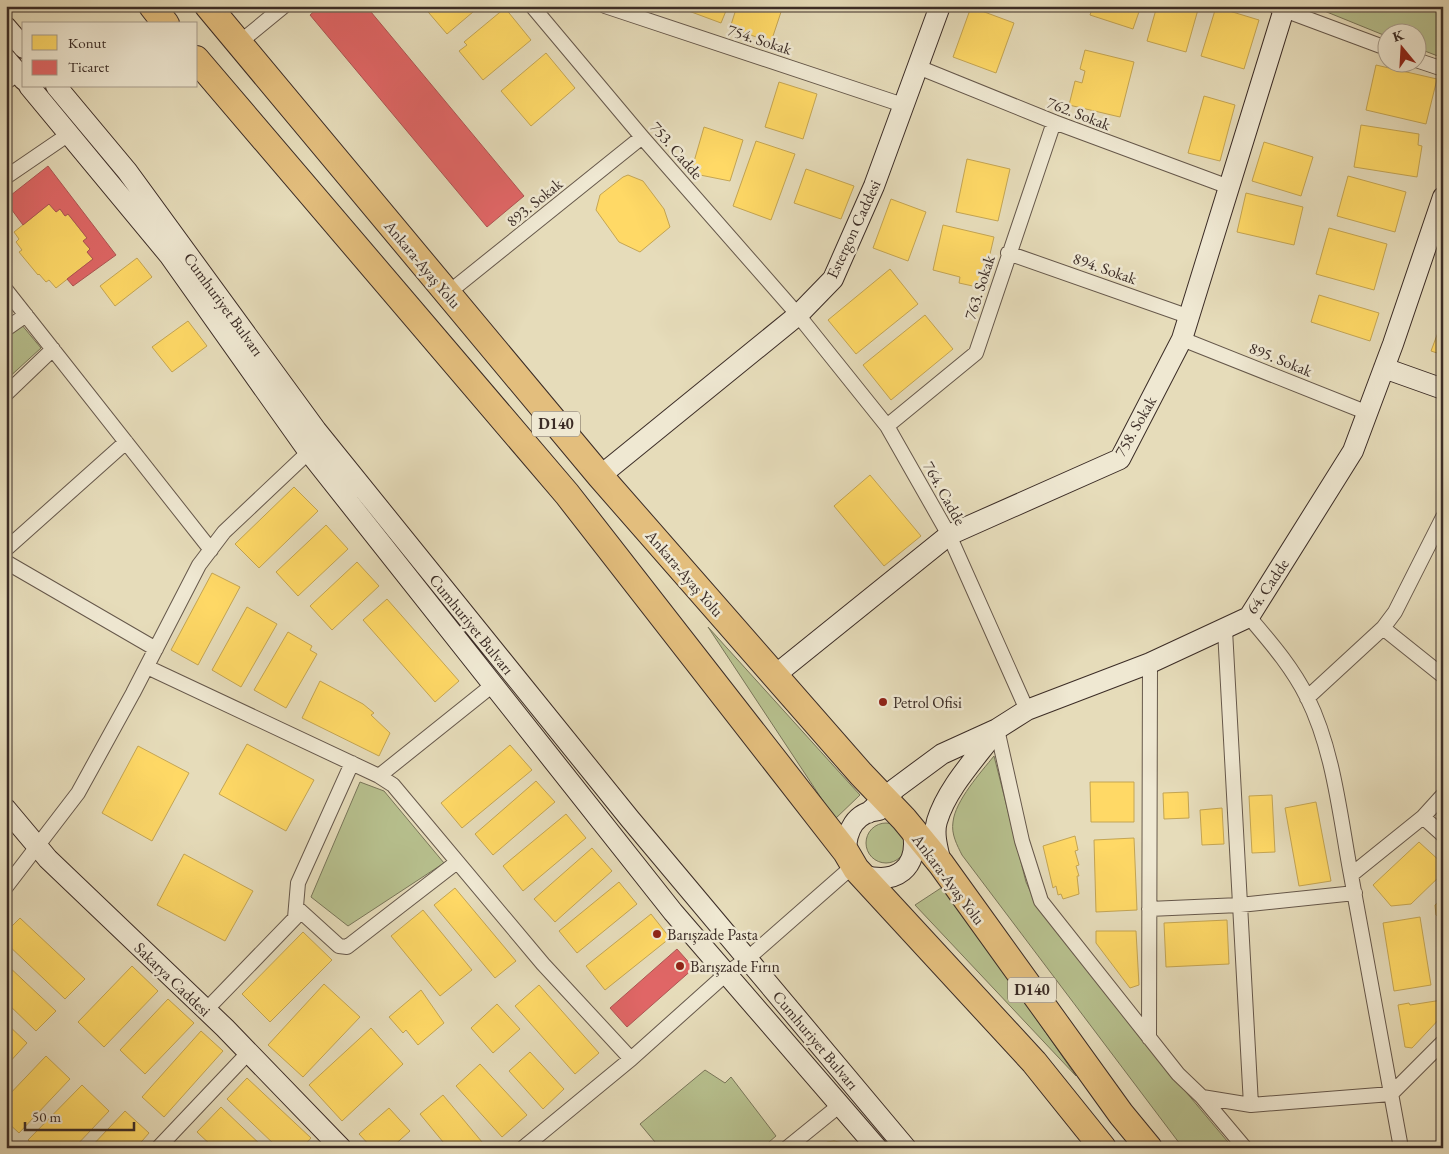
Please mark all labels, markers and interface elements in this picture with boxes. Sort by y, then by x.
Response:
street label: 754. Sokak [725,19,795,60]
legend [22,22,198,88]
north arrow [1376,22,1426,72]
text: K [1390,25,1406,46]
text: Konut [68,33,106,52]
text: Ticaret [68,57,109,76]
street label: 762. Sokak [1044,92,1114,135]
street label: 753. Cadde [646,117,708,184]
street label: 893. Sokak [502,173,567,231]
street label: Estergon Caddesi [821,176,886,282]
street label: Ankara-Ayaş Yolu [379,215,466,313]
street label: Cumhuriyet Bulvarı [179,248,268,360]
street label: 894. Sokak [1070,248,1140,289]
street label: 763. Sokak [959,252,1000,322]
street label: 895. Sokak [1246,337,1316,382]
street label: 758. Sokak [1110,392,1161,460]
road number: D140 [532,412,580,436]
street label: 764. Cadde [918,457,971,529]
street label: Ankara-Ayaş Yolu [640,525,729,622]
street label: 64. Cadde [1241,555,1294,618]
street label: Cumhuriyet Bulvarı [425,570,519,679]
place label: Petrol Ofisi [893,692,962,713]
marker: Petrol Ofisi [877,696,889,708]
street label: Ankara-Ayaş Yolu [907,829,990,929]
place label: Barışzade Pasta [667,924,759,945]
marker: Barışzade Pasta [651,928,663,940]
street label: Sakarya Caddesi [130,938,215,1021]
place label: Barışzade Fırın [690,956,781,977]
marker: Barışzade Fırın [674,960,686,972]
road number: D140 [1008,978,1056,1002]
street label: Cumhuriyet Bulvarı [768,986,863,1094]
scale bar [25,1099,134,1131]
text: 50 m [32,1107,61,1126]

